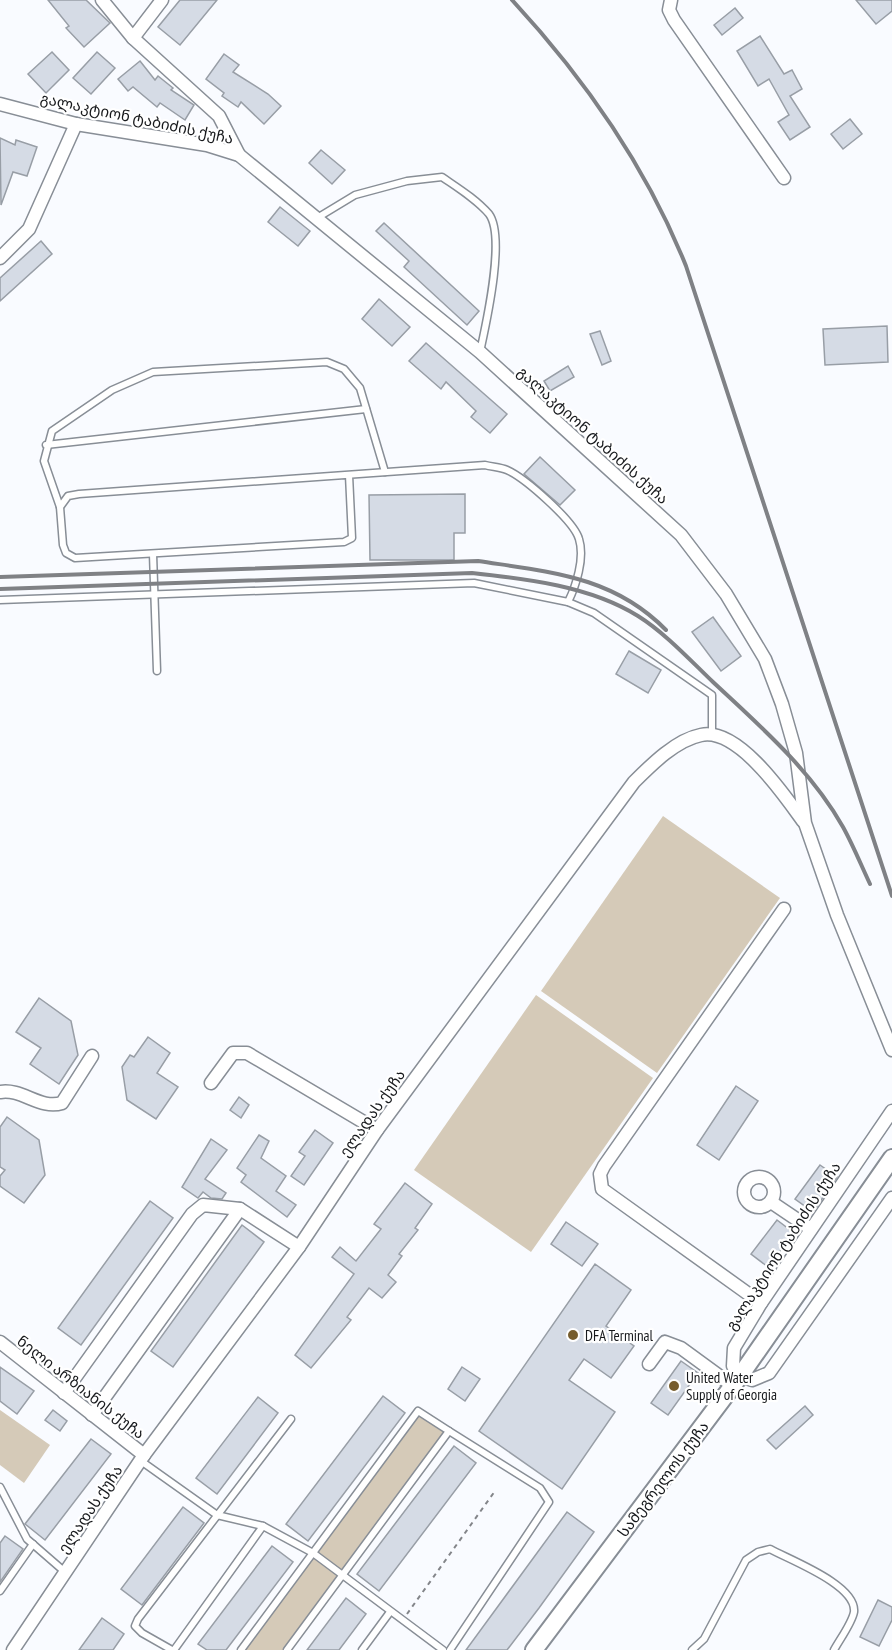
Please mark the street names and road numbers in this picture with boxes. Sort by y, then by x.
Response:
street label: გალაკტიონ ტაბიძის ქუჩა [39,88,235,148]
street label: გალაკტიონ ტაბიძის ქუჩა [514,362,672,508]
street label: ელადას ქუჩა [335,1066,409,1160]
street label: გალაკტიონ ტაბიძის ქუჩა [721,1158,845,1334]
street label: ნელი არზიანის ქუჩა [13,1331,149,1443]
street label: სამეგრელოს ქუჩა [613,1417,713,1541]
street label: ელადას ქუჩა [54,1461,126,1557]

